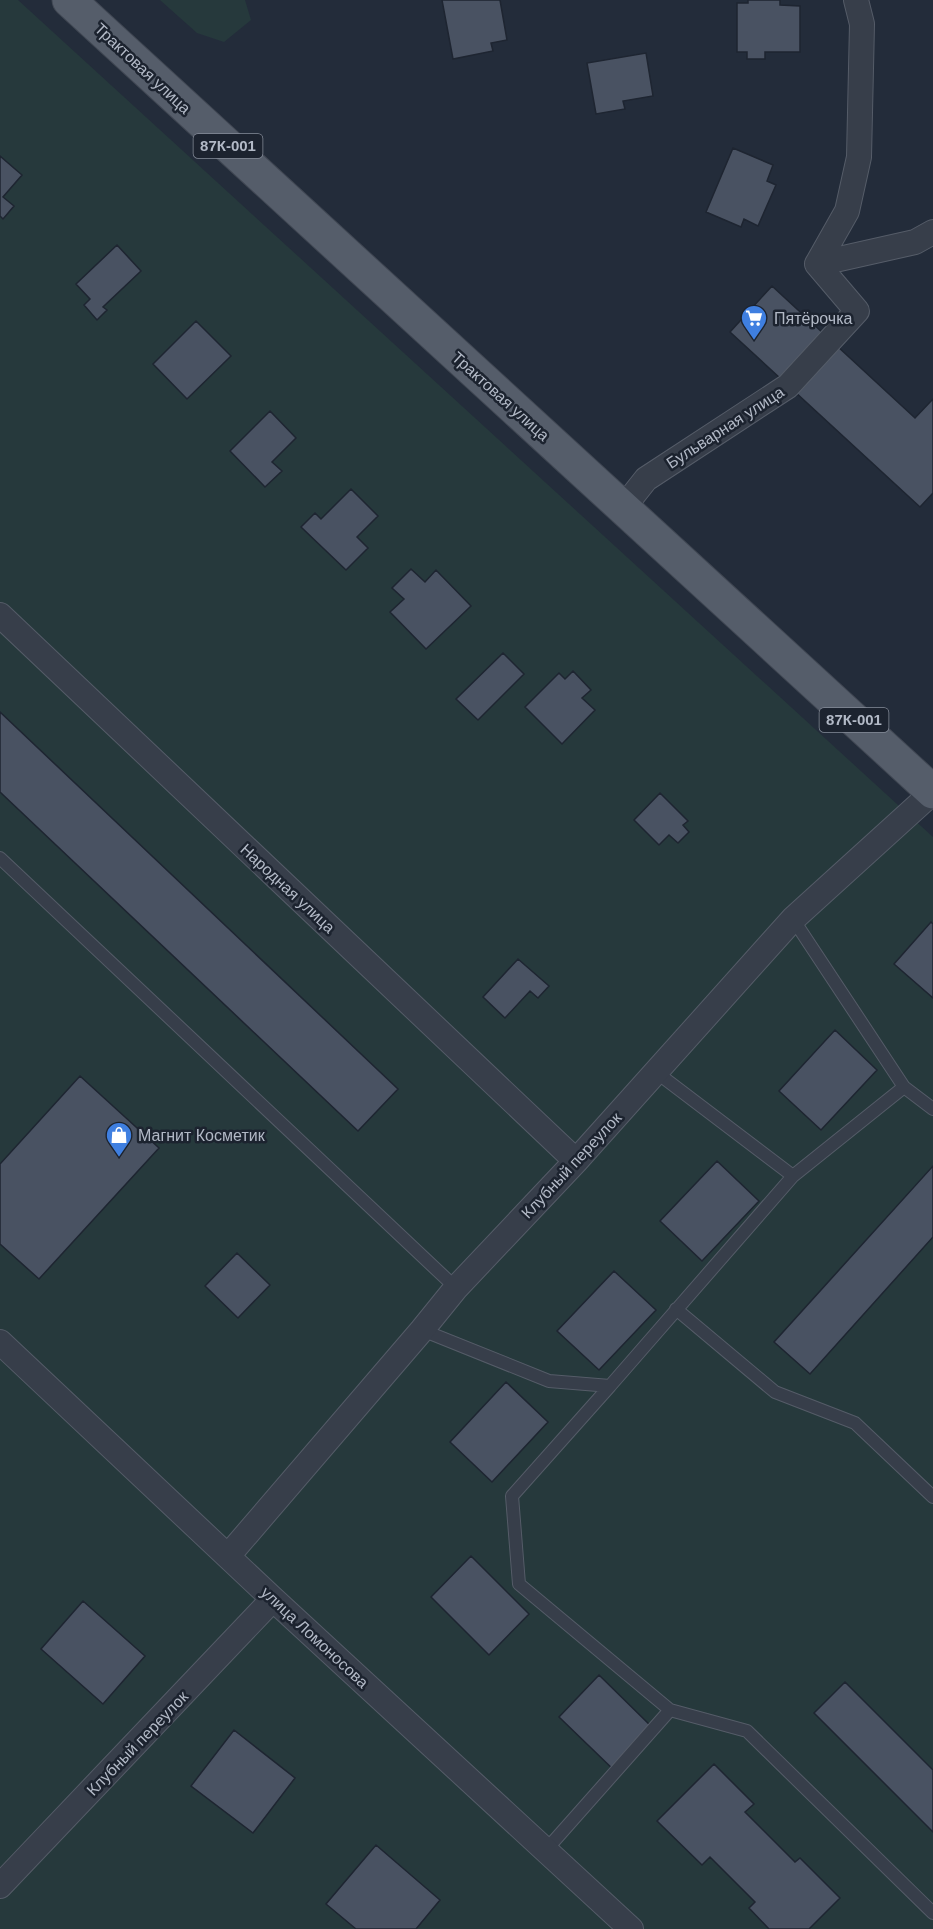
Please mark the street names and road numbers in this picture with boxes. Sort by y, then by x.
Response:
street label: Трактовая улица [91,20,194,117]
road number: 87К-001 [194,134,262,158]
street label: Трактовая улица [449,348,553,444]
street label: Бульварная улица [663,383,787,472]
road number: 87К-001 [820,708,888,732]
street label: Народная улица [237,841,338,936]
street label: Клубный переулок [518,1108,625,1222]
street label: улица Ломоносова [258,1583,372,1691]
street label: Клубный переулок [83,1687,192,1799]

